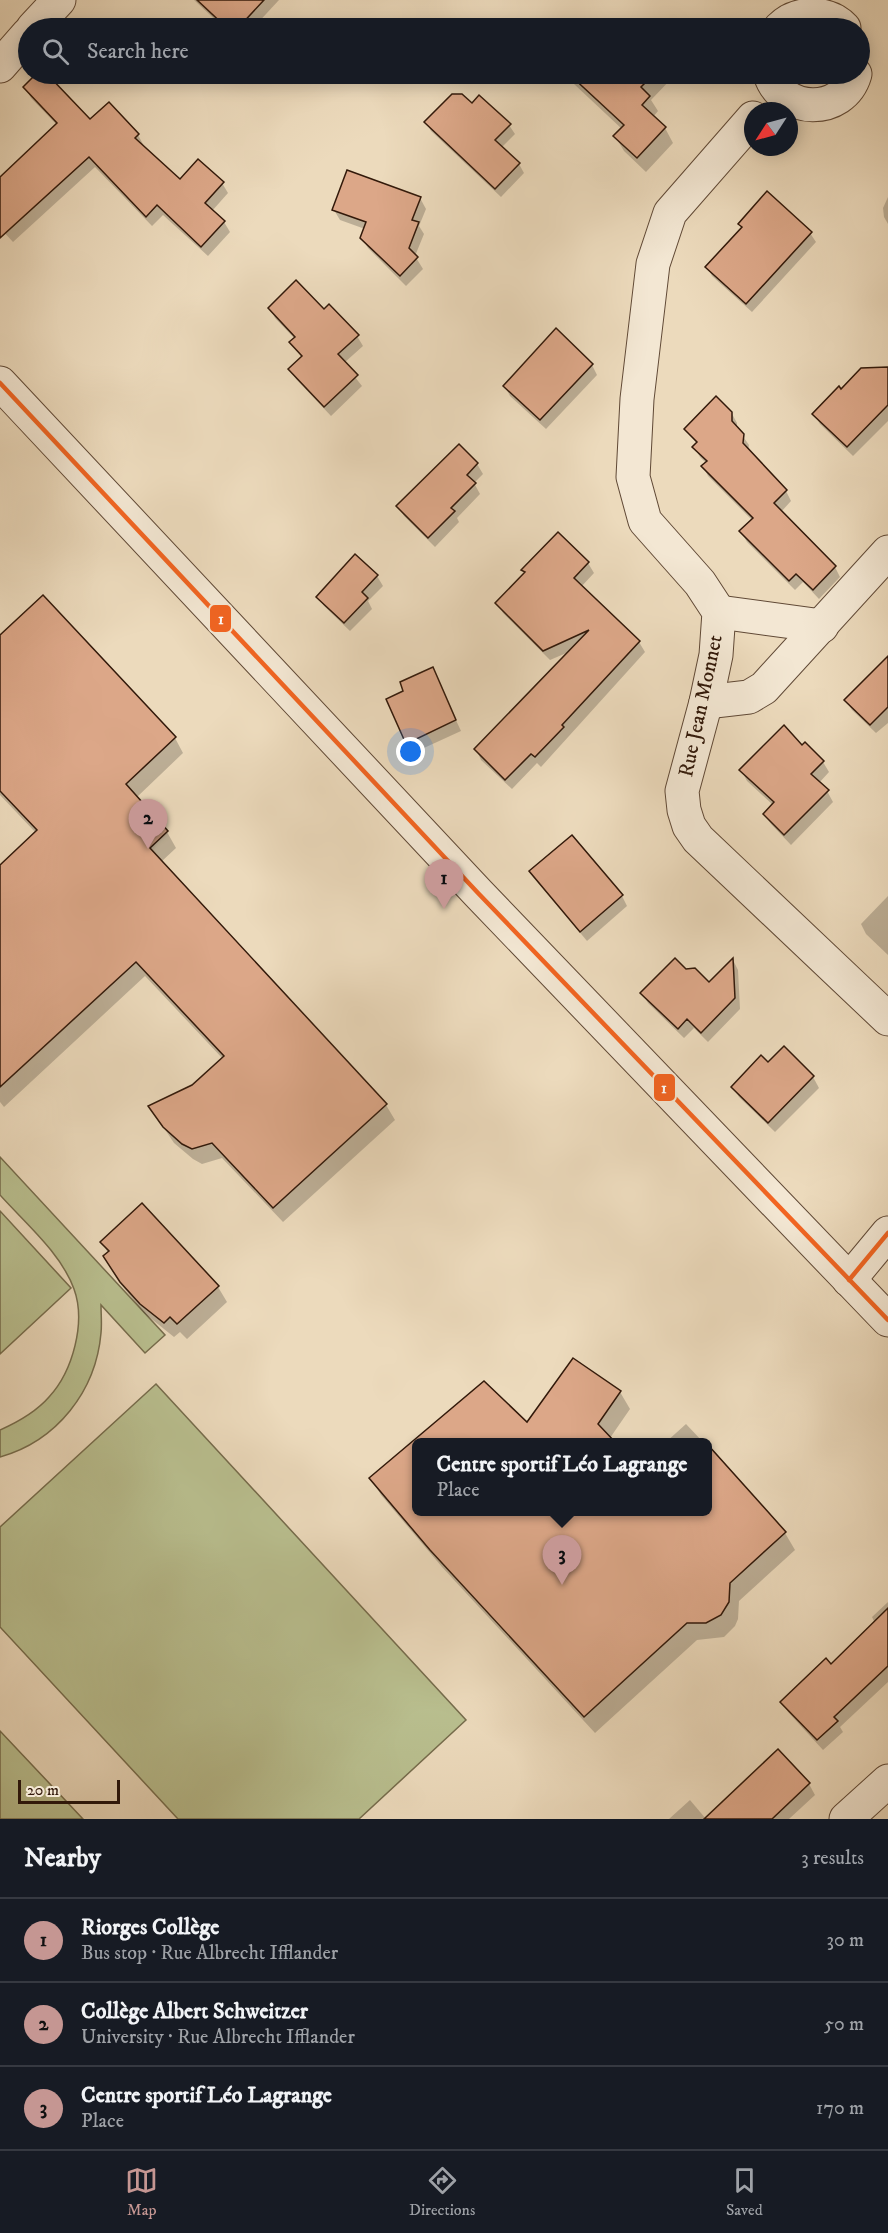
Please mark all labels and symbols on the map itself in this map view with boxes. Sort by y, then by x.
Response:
north arrow [744,102,798,156]
line badge: 1 [209,604,232,633]
text: 1 [218,609,224,629]
street label: Rue Jean Monnet [673,632,729,780]
your location [396,737,425,766]
pin: 2 [128,800,168,849]
pin: 1 [424,860,464,909]
line badge: 1 [653,1073,676,1102]
text: 1 [661,1078,667,1098]
pin: 3 [542,1536,582,1585]
scale bar [18,1777,120,1804]

